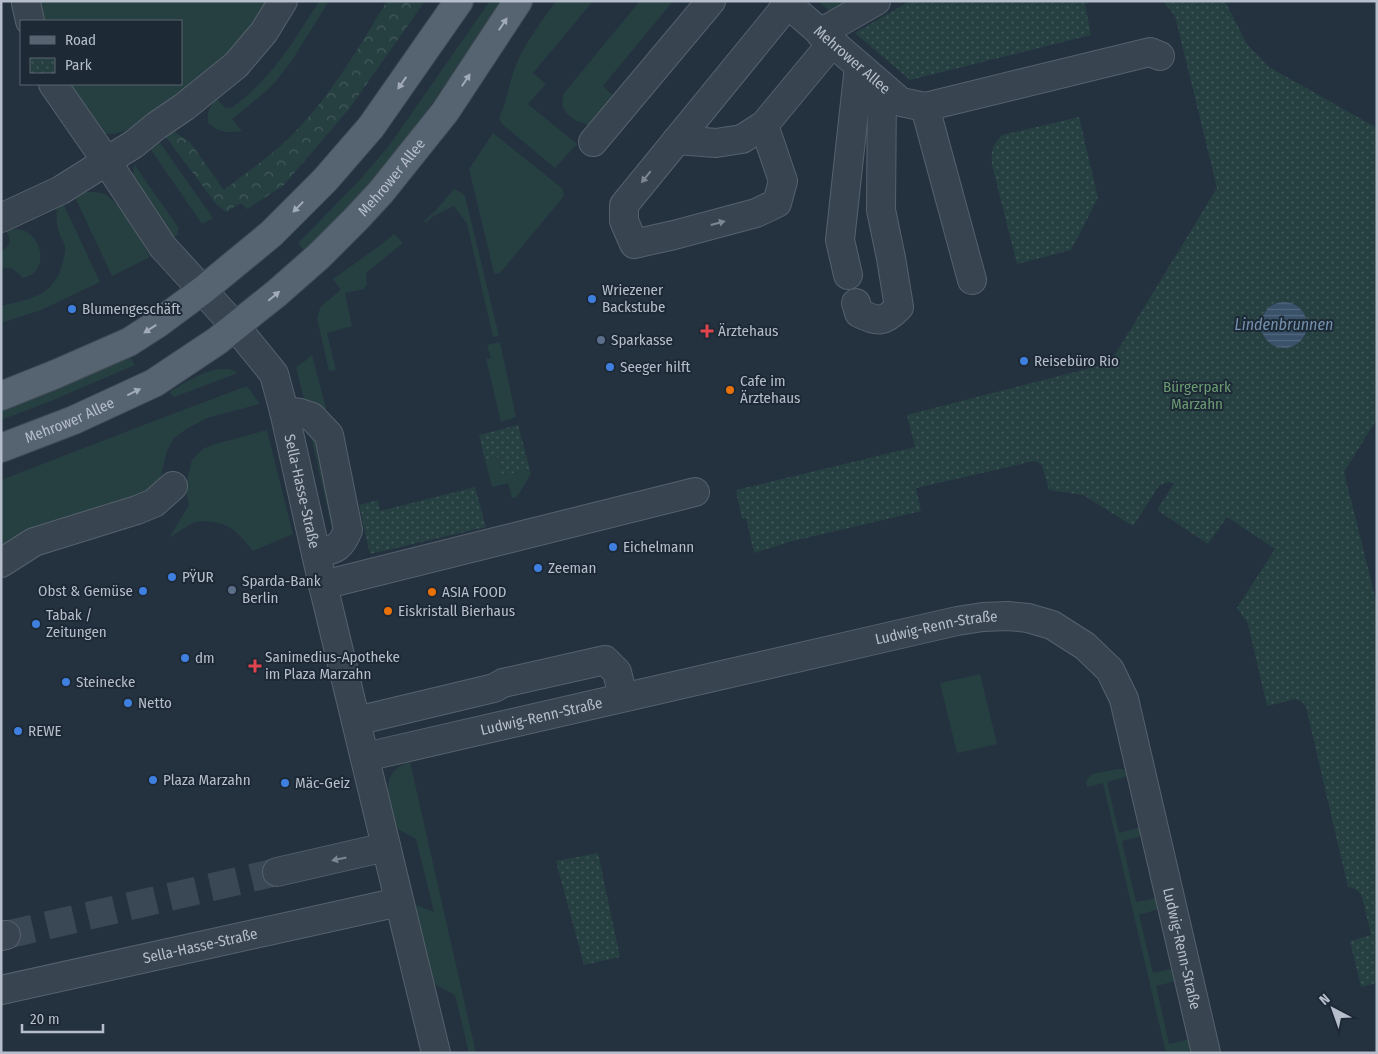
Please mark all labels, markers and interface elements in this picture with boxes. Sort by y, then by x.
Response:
one-way arrow [498,18,507,31]
legend [20,20,182,85]
street label: Mehrower Allee [810,22,894,98]
text: Road [65,31,96,49]
text: Park [65,56,92,74]
one-way arrow [461,73,471,86]
one-way arrow [397,76,407,89]
street label: Mehrower Allee [354,135,429,220]
one-way arrow [640,171,652,183]
one-way arrow [293,201,305,213]
one-way arrow [710,219,725,227]
place label: Wriezener Backstube [602,281,665,316]
one-way arrow [267,290,280,301]
marker: Wriezener Backstube [586,293,598,305]
place label: Blumengeschäft [82,300,181,318]
marker: Blumengeschäft [66,303,78,315]
water label: Lindenbrunnen [1235,315,1333,334]
place label: Ärztehaus [718,322,779,340]
one-way arrow [143,324,156,333]
marker: Ärztehaus [700,324,714,338]
place label: Sparkasse [611,331,673,349]
marker: Sparkasse [595,334,607,346]
place label: Reisebüro Rio [1034,352,1119,370]
marker: Reisebüro Rio [1018,355,1030,367]
place label: Seeger hilft [620,358,690,376]
marker: Seeger hilft [604,361,616,373]
place label: Cafe im Ärztehaus [740,372,801,407]
park label: Bürgerpark Marzahn [1163,378,1231,413]
marker: Cafe im Ärztehaus [724,384,736,396]
one-way arrow [127,388,141,396]
street label: Mehrower Allee [22,394,117,447]
street label: Sella-Hasse-Straße [280,432,324,550]
place label: Eichelmann [623,538,694,556]
marker: Eichelmann [607,541,619,553]
place label: Zeeman [548,559,596,577]
marker: Zeeman [532,562,544,574]
place label: PŸUR [182,568,214,586]
marker: PŸUR [166,571,178,583]
place label: Sparda-Bank Berlin [242,572,321,607]
place label: Obst & Gemüse [38,582,133,600]
place label: ASIA FOOD [442,583,507,601]
marker: Sparda-Bank Berlin [226,584,238,596]
marker: Obst & Gemüse [137,585,149,597]
marker: ASIA FOOD [426,586,438,598]
place label: Eiskristall Bierhaus [398,602,515,620]
marker: Eiskristall Bierhaus [382,605,394,617]
place label: Tabak / Zeitungen [46,606,107,641]
street label: Ludwig-Renn-Straße [873,607,998,649]
marker: Tabak / Zeitungen [30,618,42,630]
place label: Sanimedius-Apotheke im Plaza Marzahn [265,648,400,683]
place label: dm [195,649,215,667]
marker: dm [179,652,191,664]
marker: Sanimedius-Apotheke im Plaza Marzahn [249,660,261,672]
place label: Steinecke [76,673,135,691]
marker: Steinecke [60,676,72,688]
place label: Netto [138,694,172,712]
street label: Ludwig-Renn-Straße [479,694,604,739]
marker: Netto [122,697,134,709]
place label: REWE [28,722,61,740]
marker: REWE [12,725,24,737]
place label: Plaza Marzahn [163,771,251,789]
marker: Plaza Marzahn [147,774,159,786]
place label: Mäc-Geiz [295,774,350,792]
marker: Mäc-Geiz [279,777,291,789]
one-way arrow [331,855,347,863]
street label: Ludwig-Renn-Straße [1159,886,1205,1011]
street label: Sella-Hasse-Straße [141,925,259,967]
north arrow [1308,984,1358,1034]
text: N [1316,990,1334,1009]
scale bar [22,1002,104,1034]
text: 20 m [30,1010,60,1028]

